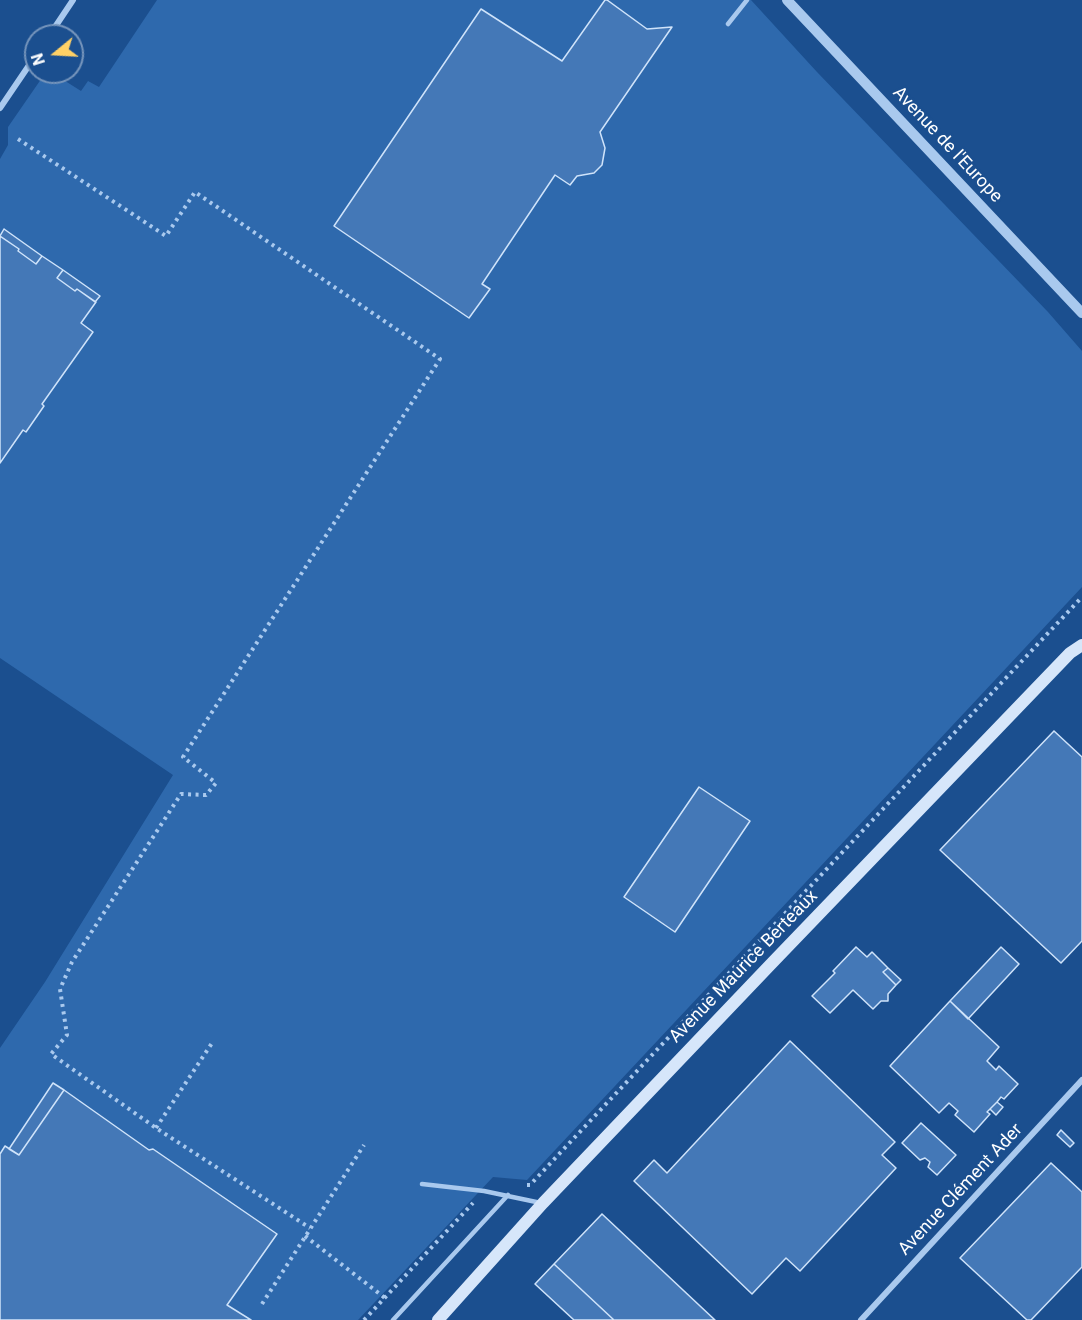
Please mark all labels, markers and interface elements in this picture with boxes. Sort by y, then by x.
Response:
north arrow [24,24,84,84]
text: N [28,51,49,67]
street label: Avenue de l'Europe [888,82,1006,208]
street label: Avenue Maurice Berteaux [665,886,823,1048]
street label: Avenue Clément Ader [894,1120,1028,1260]

